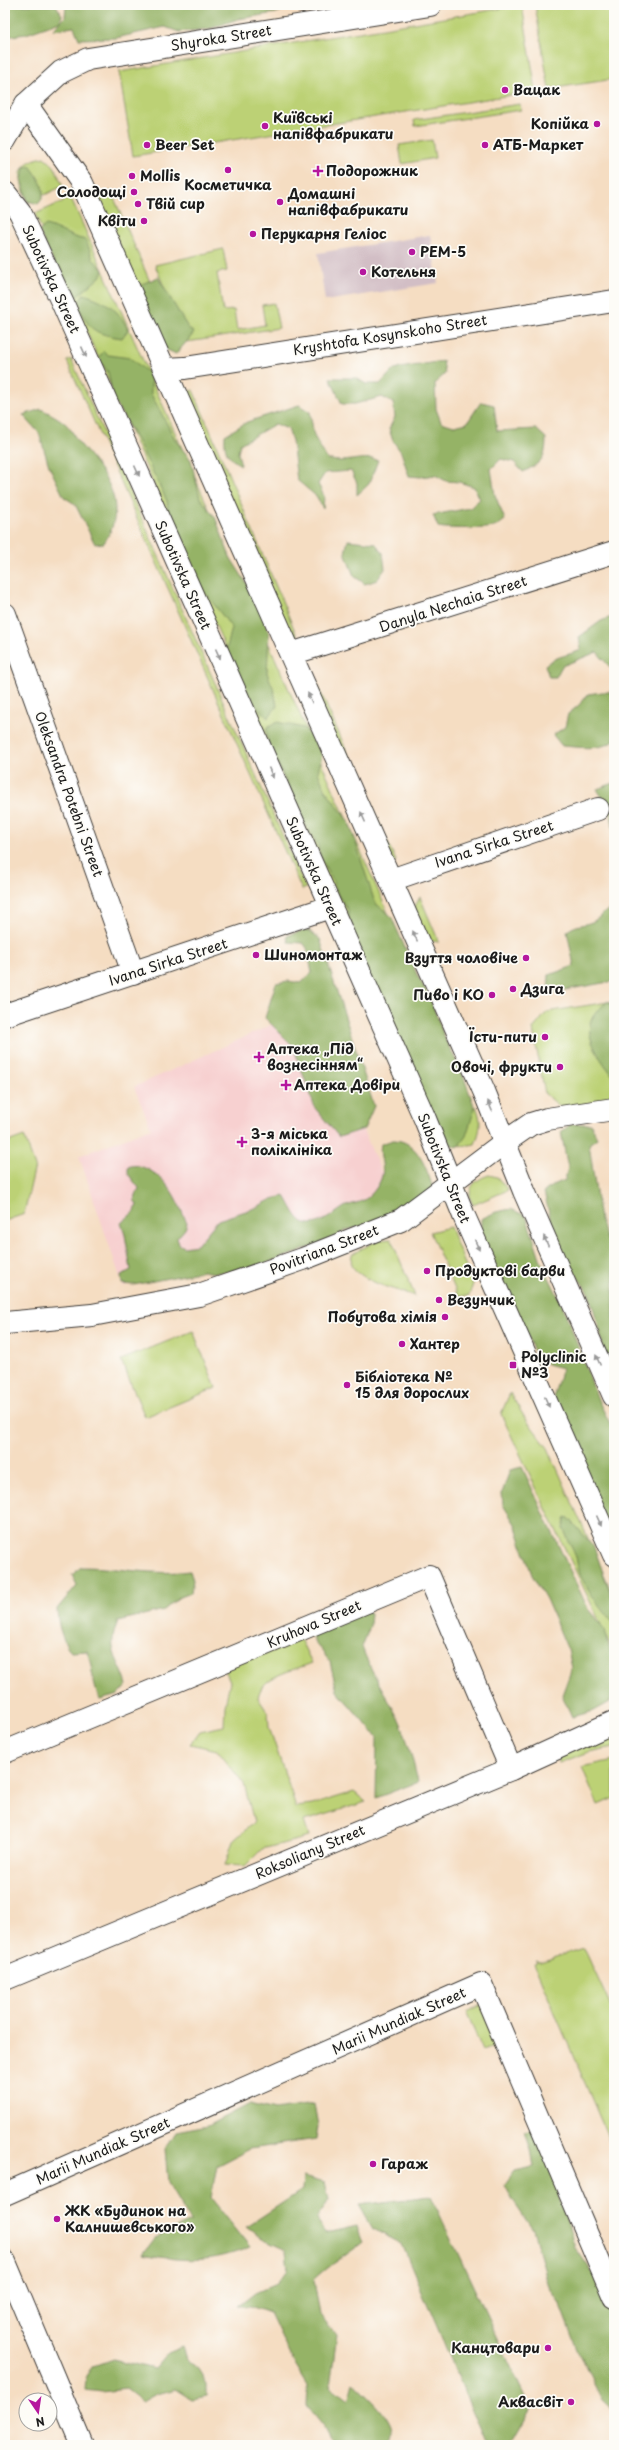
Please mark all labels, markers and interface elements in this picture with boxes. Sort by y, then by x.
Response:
street label: Shyroka Street [169,19,273,56]
place label: Вацак [513,79,560,100]
marker: Вацак [500,85,510,95]
place label: Київські напівфабрикати [273,107,394,144]
place label: Копійка [531,113,590,134]
marker: Копійка [592,119,602,129]
marker: Київські напівфабрикати [260,121,270,131]
place label: Beer Set [155,134,215,155]
place label: АТБ-Маркет [493,134,584,155]
marker: Beer Set [142,140,152,150]
marker: АТБ-Маркет [480,140,490,150]
place label: Подорожник [326,160,418,181]
place label: Mollis [140,165,180,186]
marker: Косметичка [223,165,233,175]
marker: Подорожник [313,166,323,176]
marker: Mollis [127,171,137,181]
place label: Косметичка [184,174,272,195]
place label: Солодощі [57,181,126,202]
place label: Домашні напівфабрикати [287,183,409,220]
marker: Солодощі [129,187,139,197]
place label: Твій сир [146,193,205,214]
marker: Домашні напівфабрикати [275,197,285,207]
marker: Твій сир [133,199,143,209]
place label: Квіти [97,210,136,231]
marker: Квіти [139,216,149,226]
street label: Subotivska Street [17,221,86,337]
place label: Перукарня Геліос [261,223,387,244]
marker: Перукарня Геліос [248,229,258,239]
place label: РЕМ-5 [420,241,466,262]
marker: РЕМ-5 [407,247,417,257]
place label: Котельня [371,261,436,282]
marker: Котельня [358,267,368,277]
street label: Kryshtofa Kosynskoho Street [291,309,489,360]
one-way arrow [82,347,88,359]
one-way arrow [134,466,140,477]
street label: Subotivska Street [150,517,217,633]
street label: Danyla Nechaia Street [376,570,530,637]
one-way arrow [215,649,221,660]
one-way arrow [307,692,314,704]
street label: Oleksandra Potebni Street [30,708,109,880]
one-way arrow [268,767,274,779]
one-way arrow [360,811,366,822]
street label: Subotivska Street [281,813,348,929]
street label: Ivana Sirka Street [432,814,556,873]
one-way arrow [412,930,418,941]
street label: Ivana Sirka Street [106,932,230,991]
place label: Шиномонтаж [264,944,363,965]
place label: Взуття чоловіче [405,947,518,968]
marker: Шиномонтаж [251,950,261,960]
marker: Взуття чоловіче [521,953,531,963]
place label: Дзига [520,978,565,999]
place label: Пиво і КО [413,984,484,1005]
marker: Дзига [508,984,518,994]
marker: Пиво і КО [487,990,497,1000]
place label: Їсти-пити [468,1026,537,1047]
marker: Їсти-пити [540,1032,550,1042]
place label: Аптека „Під вознесінням“ [267,1038,363,1075]
marker: Аптека „Під вознесінням“ [254,1052,264,1062]
place label: Овочі, фрукти [451,1056,552,1077]
marker: Овочі, фрукти [555,1062,565,1072]
place label: Аптека Довіри [294,1074,400,1095]
marker: Аптека Довіри [281,1080,291,1090]
one-way arrow [487,1101,493,1112]
street label: Subotivska Street [413,1109,476,1226]
place label: 3-я міська поліклініка [251,1123,333,1160]
marker: 3-я міська поліклініка [236,1136,248,1148]
street label: Povitriana Street [266,1219,382,1280]
one-way arrow [543,1235,549,1247]
one-way arrow [474,1240,480,1251]
place label: Продуктові барви [435,1260,565,1281]
marker: Продуктові барви [422,1266,432,1276]
place label: Везунчик [447,1289,514,1310]
marker: Везунчик [434,1295,444,1305]
place label: Побутова хімія [328,1306,437,1327]
marker: Побутова хімія [440,1312,450,1322]
place label: Хантер [410,1333,460,1354]
marker: Хантер [397,1339,407,1349]
place label: Polyclinic №3 [521,1346,587,1383]
one-way arrow [595,1354,601,1365]
marker: Polyclinic №3 [508,1360,518,1370]
place label: Бібліотека № 15 для дорослих [355,1366,469,1403]
marker: Бібліотека № 15 для дорослих [342,1380,352,1390]
one-way arrow [544,1397,550,1409]
one-way arrow [596,1516,602,1527]
street label: Kruhova Street [263,1594,364,1653]
street label: Roksoliany Street [252,1819,368,1884]
street label: Marii Mundiak Street [328,1981,469,2060]
street label: Marii Mundiak Street [32,2111,173,2190]
place label: Гараж [381,2153,428,2174]
marker: Гараж [368,2159,378,2169]
place label: ЖК «Будинок на Калнишевського» [64,2200,195,2237]
marker: ЖК «Будинок на Калнишевського» [52,2214,62,2224]
place label: Канцтовари [451,2337,540,2358]
marker: Канцтовари [543,2343,553,2353]
place label: Аквасвіт [498,2391,564,2412]
north arrow [18,2392,58,2432]
marker: Аквасвіт [566,2397,576,2407]
text: N [34,2413,47,2432]

